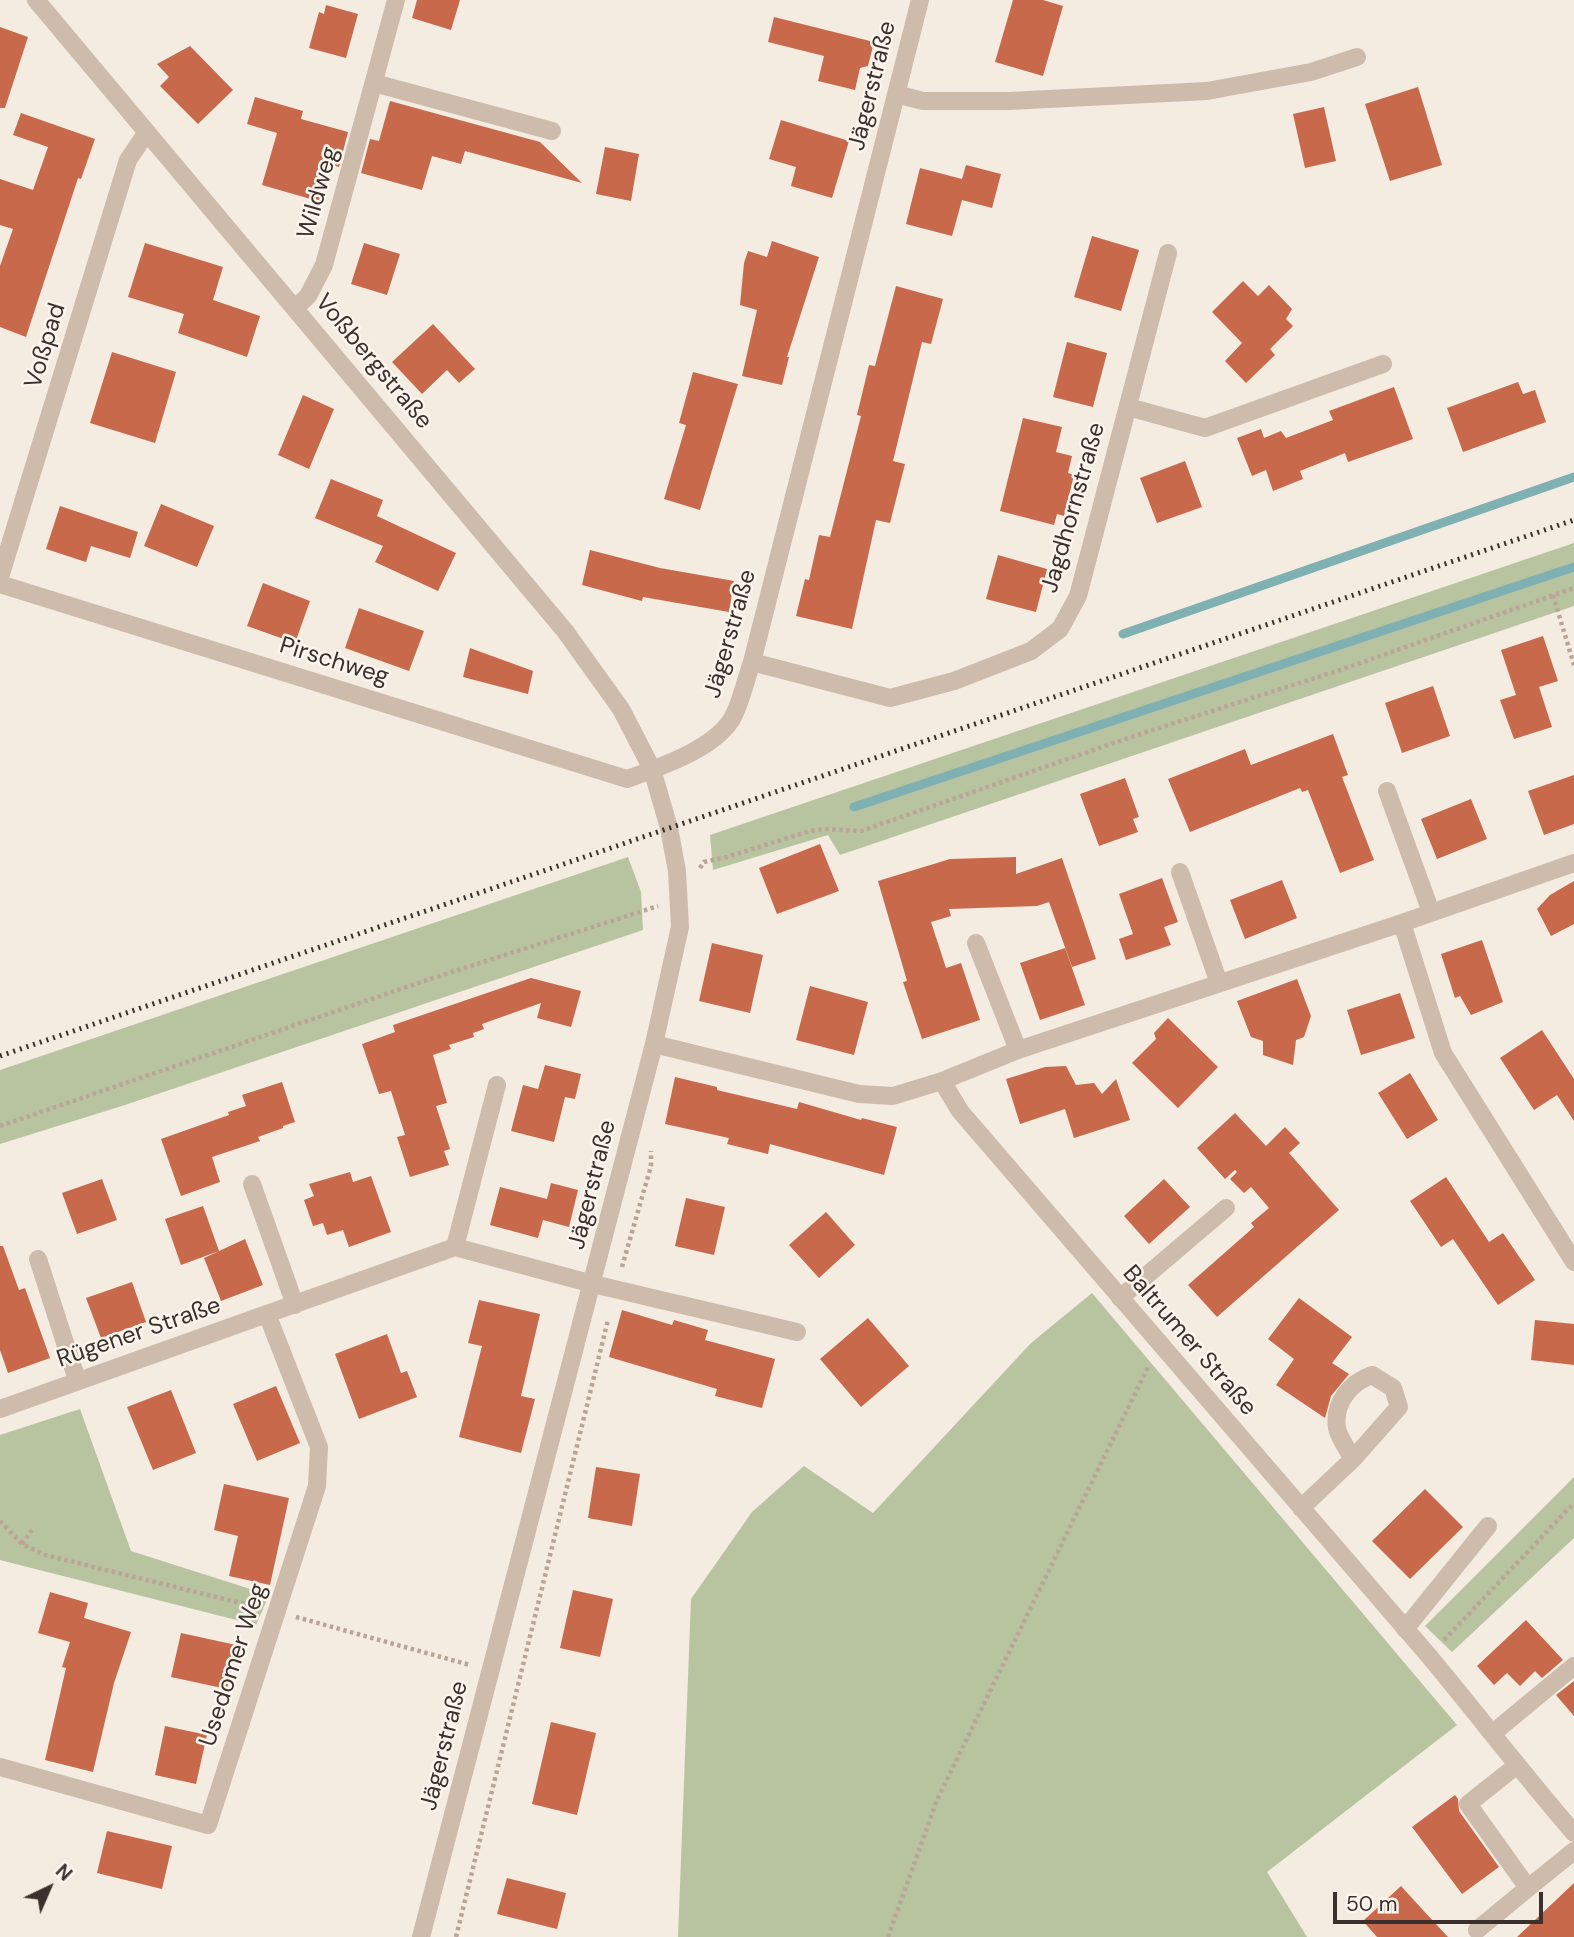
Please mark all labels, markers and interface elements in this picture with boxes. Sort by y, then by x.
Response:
street label: Jägerstraße [843,18,903,154]
street label: Wildweg [292,144,346,242]
street label: Voßbergstraße [308,289,438,435]
street label: Voßpad [19,300,73,392]
street label: Jagdhornstraße [1036,420,1112,596]
street label: Jägerstraße [699,566,763,702]
street label: Pirschweg [276,632,392,692]
street label: Jägerstraße [563,1117,623,1253]
street label: Baltrumer Straße [1116,1260,1262,1422]
street label: Rügener Straße [53,1291,225,1375]
street label: Usedomer Weg [194,1580,274,1750]
street label: Jägerstraße [415,1678,475,1814]
north arrow [14,1853,84,1923]
text: N [50,1859,78,1886]
scale bar [1336,1878,1546,1922]
text: 50 m [1346,1890,1397,1918]

